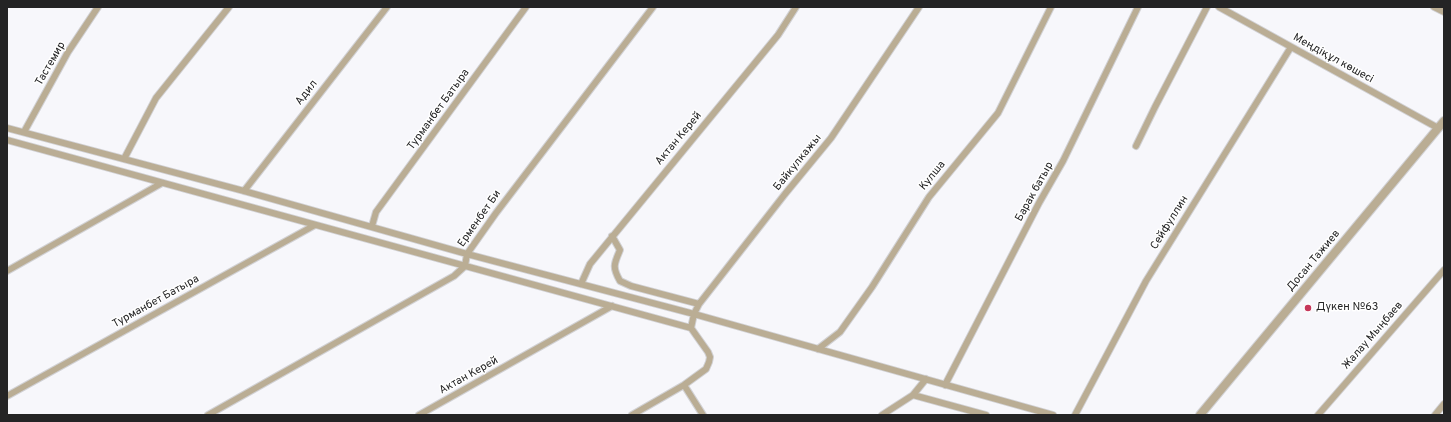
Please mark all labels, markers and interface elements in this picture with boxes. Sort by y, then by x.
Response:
street label: Меңдіқұл көшесі [1290,31,1376,87]
street label: Тастемир [33,40,69,88]
street label: Турманбет Батыра [405,67,473,153]
street label: Адил [293,78,321,108]
street label: Актан Керей [653,110,705,168]
street label: Байкулкажы [771,132,825,194]
street label: Кулша [917,159,949,193]
street label: Барак батыр [1013,160,1057,224]
street label: Ерменбет Би [456,188,504,250]
street label: Сейфуллин [1148,194,1192,252]
street label: Досан Тажиев [1285,228,1343,294]
street label: Турманбет Батыра [110,273,202,331]
street label: Жалау Мыңбаев [1340,299,1406,373]
place label: Дүкен №63 [1316,301,1378,315]
marker: Дүкен №63 [1303,303,1313,313]
street label: Актан Керей [437,354,501,398]

